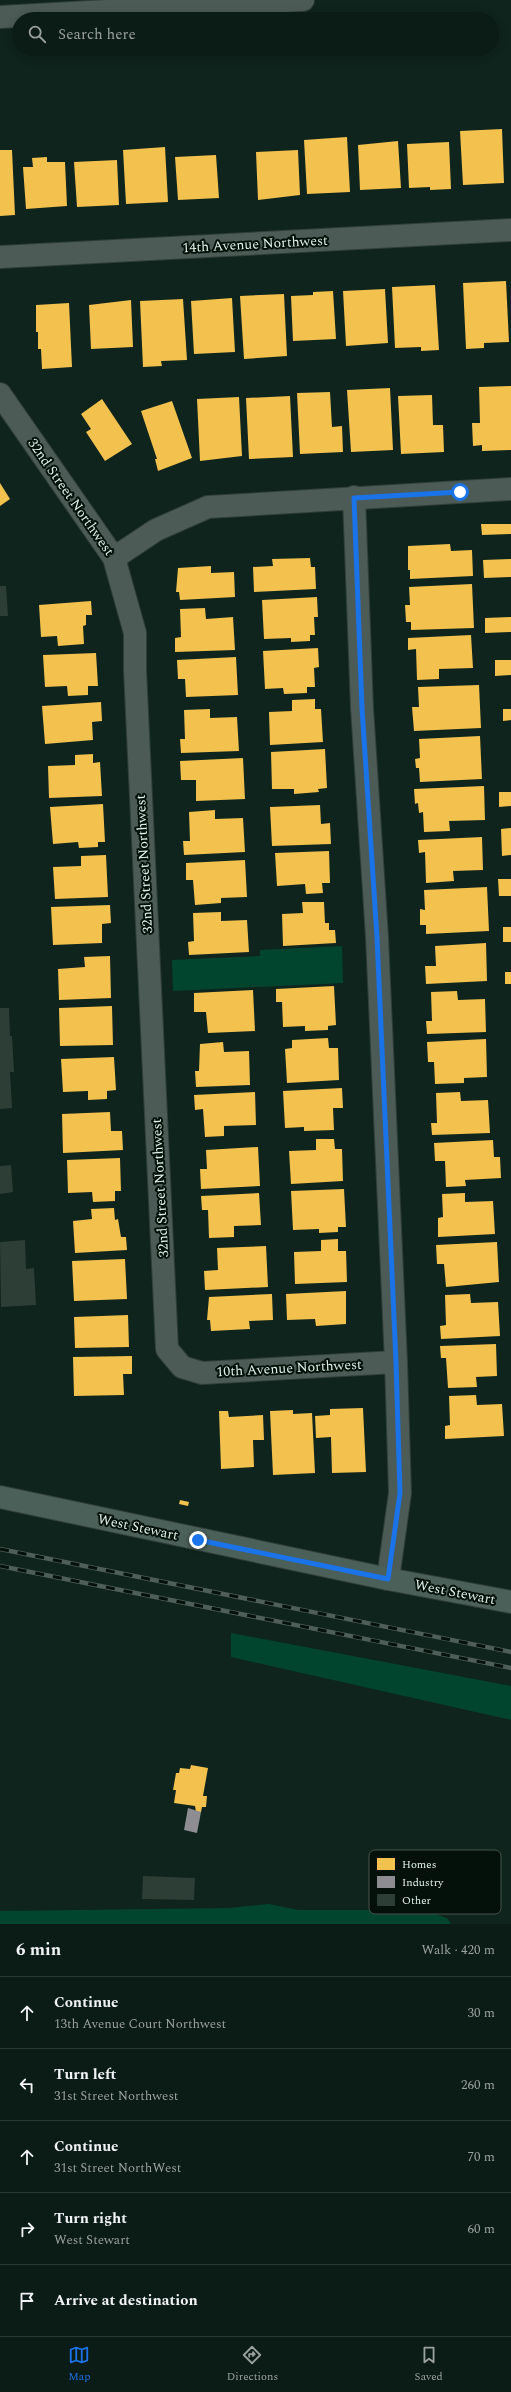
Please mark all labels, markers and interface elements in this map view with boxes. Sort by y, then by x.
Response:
search box [12,12,499,56]
icon: search [26,23,48,45]
text: Search here [58,23,136,46]
street label: 14th Avenue Northwest [182,230,328,258]
street label: 32nd Street Northwest [22,434,120,560]
route start [451,483,469,501]
street label: 32nd Street Northwest [130,794,158,934]
street label: 32nd Street Northwest [146,1118,174,1258]
street label: 10th Avenue Northwest [216,1354,362,1382]
street label: West Stewart [96,1508,180,1546]
route end [189,1531,207,1549]
street label: West Stewart [413,1574,497,1610]
legend [369,1850,501,1914]
text: Homes [402,1856,436,1873]
text: Industry [402,1874,444,1891]
text: Other [402,1892,431,1909]
text: 6 min [16,1937,61,1963]
text: Walk · 420 m [421,1940,495,1960]
text: Continue [54,1991,119,2014]
icon: ahead [16,2002,38,2024]
text: 30 m [468,2003,495,2023]
text: 13th Avenue Court Northwest [54,2014,226,2034]
text: Turn left [54,2063,116,2086]
icon: left [16,2074,38,2096]
text: 260 m [461,2075,495,2095]
text: 31st Street Northwest [54,2086,178,2106]
text: Continue [54,2135,119,2158]
icon: ahead [16,2146,38,2168]
text: 70 m [468,2147,495,2167]
text: 31st Street NorthWest [54,2158,181,2178]
text: Turn right [54,2207,127,2230]
icon: right [16,2218,38,2240]
text: 60 m [468,2219,495,2239]
text: West Stewart [54,2230,130,2250]
text: Arrive at destination [54,2289,198,2312]
icon: arrive [16,2290,38,2312]
tab: Map [68,2344,90,2385]
tab: Directions [227,2344,278,2385]
tab: Saved [415,2344,443,2385]

